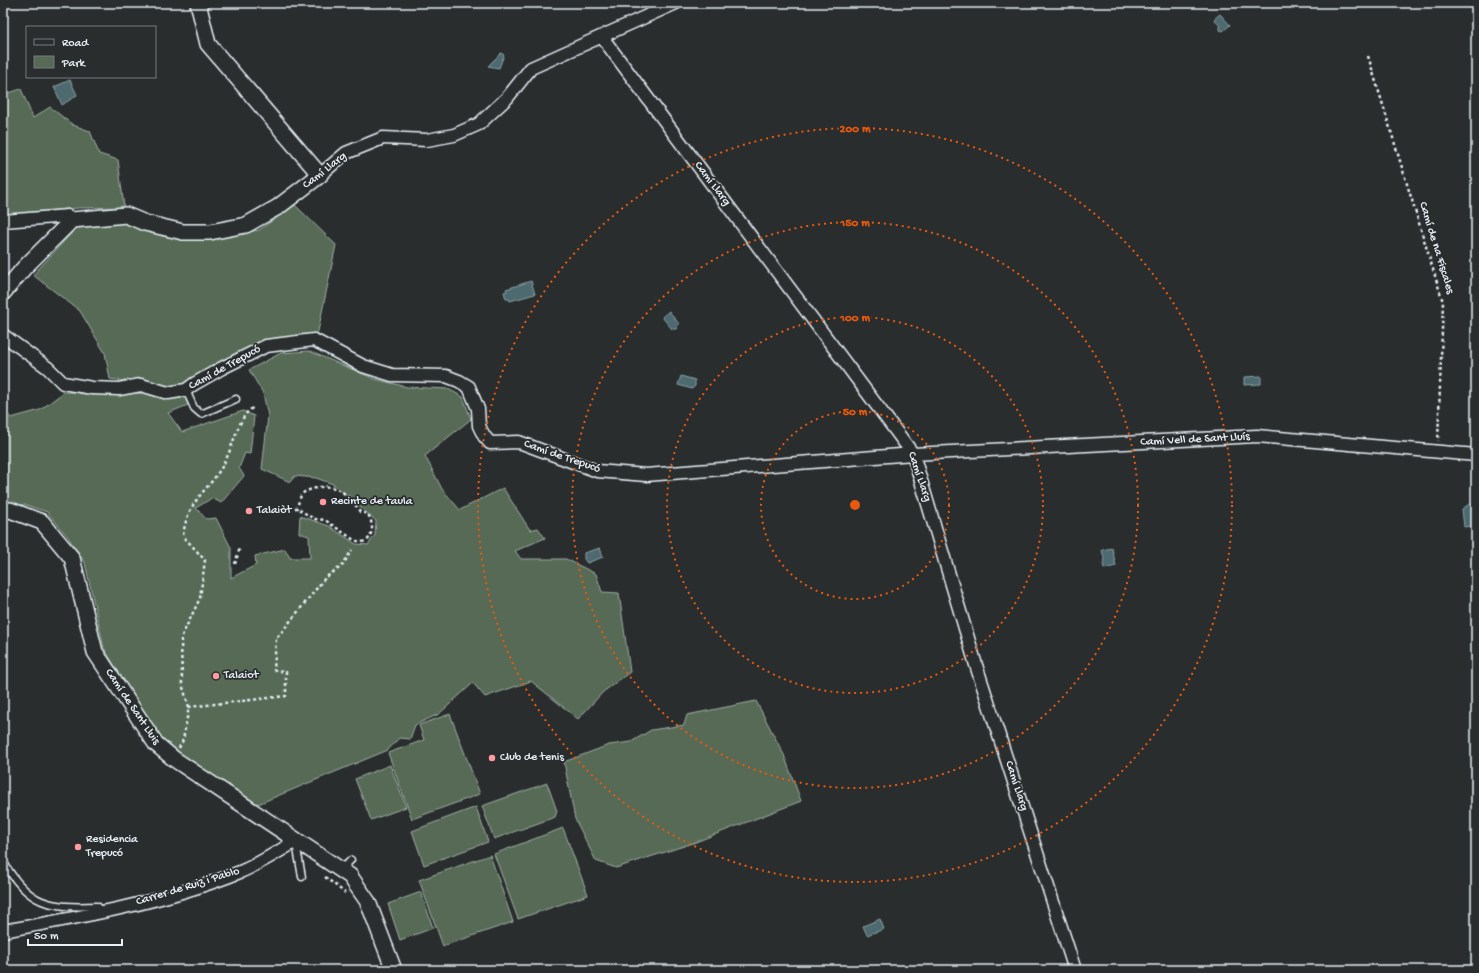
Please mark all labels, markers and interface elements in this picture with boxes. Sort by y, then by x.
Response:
legend [26,26,156,78]
text: Road [62,37,89,51]
text: Park [61,57,87,71]
text: 200 m [840,123,871,137]
street label: Camí Llarg [300,149,350,192]
street label: Camí Llarg [691,159,733,209]
street label: Camí de na Fiscales [1415,200,1457,296]
text: 150 m [839,217,870,231]
text: 100 m [839,312,870,326]
street label: Camí de Trepucó [187,342,263,394]
text: 50 m [843,406,868,420]
street label: Camí Vell de Sant Lluís [1140,430,1251,450]
street label: Camí de Trepucó [522,437,602,477]
street label: Camí Llarg [904,450,934,504]
place label: Recinte de taula [331,495,413,509]
marker: Recinte de taula [318,497,328,507]
centre of rings [848,498,862,512]
place label: Talaiòt [256,504,292,518]
marker: Talaiòt [244,506,254,516]
street label: Camí de Sant Lluis [101,666,163,748]
place label: Talaiot [223,669,259,683]
marker: Talaiot [211,671,221,681]
place label: Club de tenis [500,751,564,765]
marker: Club de tenis [487,753,497,763]
street label: Camí Llarg [1001,759,1031,813]
place label: Residencia Trepucó [85,833,138,861]
marker: Residencia Trepucó [73,842,83,852]
street label: Carrer de Ruiz i Pablo [134,865,242,909]
scale bar [28,921,122,947]
text: 50 m [34,930,59,944]

